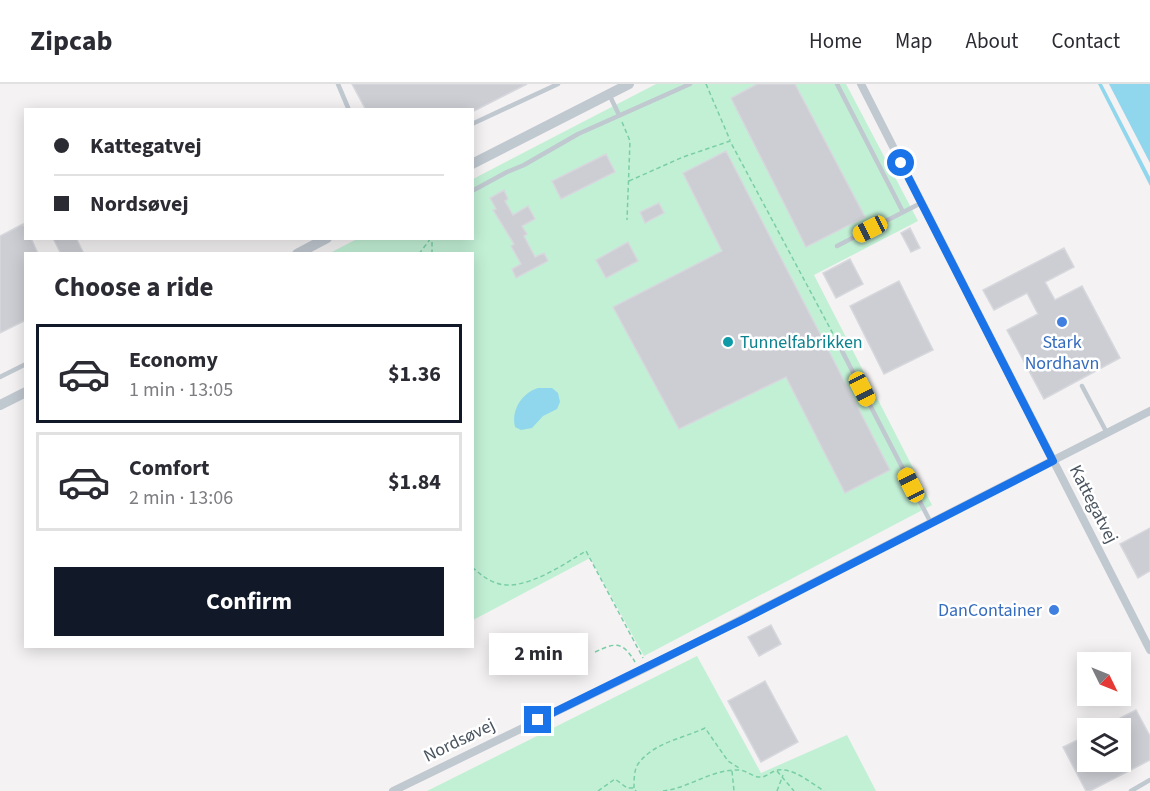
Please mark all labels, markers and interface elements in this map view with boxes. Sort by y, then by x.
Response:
text: Zipcab [30,21,113,61]
text: Home [809,26,862,56]
text: Map [895,26,933,56]
text: About [966,26,1018,56]
text: Contact [1051,26,1120,56]
text: Kattegatvej [90,130,202,162]
route start [887,149,914,176]
text: Nordsøvej [90,188,189,220]
car [850,213,890,245]
text: Choose a ride [54,268,214,307]
marker: Stark Nordhavn [1055,315,1069,329]
place label: Tunnelfabrikken [740,330,863,355]
place label: Stark Nordhavn [1025,330,1099,376]
marker: Tunnelfabrikken [721,335,735,349]
text: Economy [129,344,218,376]
icon: car [57,347,111,401]
text: $1.36 [388,358,441,390]
car [846,369,878,409]
text: 1 min · 13:05 [129,376,233,404]
text: Comfort [129,452,210,484]
icon: car [57,455,111,509]
street label: Kattegatvej [1063,461,1124,548]
car [895,465,927,505]
text: $1.84 [388,466,441,498]
text: 2 min · 13:06 [129,484,233,512]
button: Confirm [54,567,444,636]
place label: DanContainer [938,598,1043,623]
marker: DanContainer [1047,603,1061,617]
callout: 2 min [488,633,588,675]
text: 2 min [514,640,563,668]
north arrow [1077,652,1131,706]
map controls [1077,652,1131,772]
route end [524,706,551,733]
street label: Nordsøvej [419,712,499,768]
button: layers [1077,718,1131,772]

